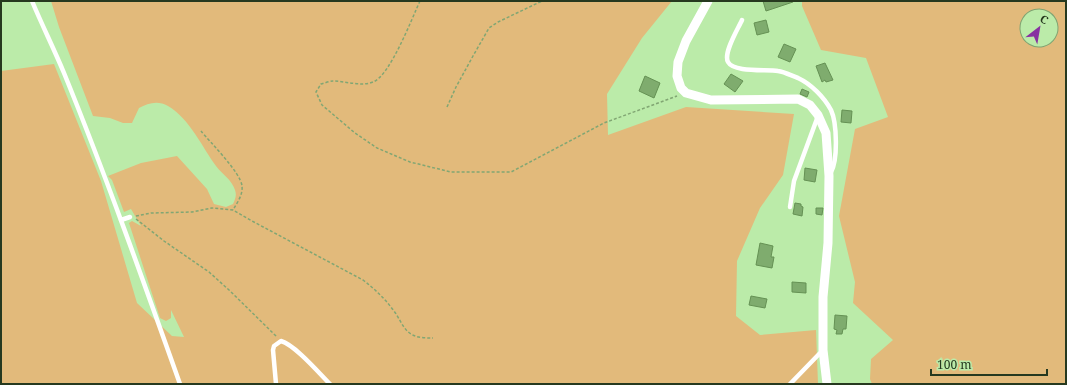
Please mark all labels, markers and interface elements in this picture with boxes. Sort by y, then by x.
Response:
north arrow [1019,8,1059,48]
text: С [1037,11,1051,27]
scale bar [931,351,1047,377]
text: 100 m [937,356,972,373]

